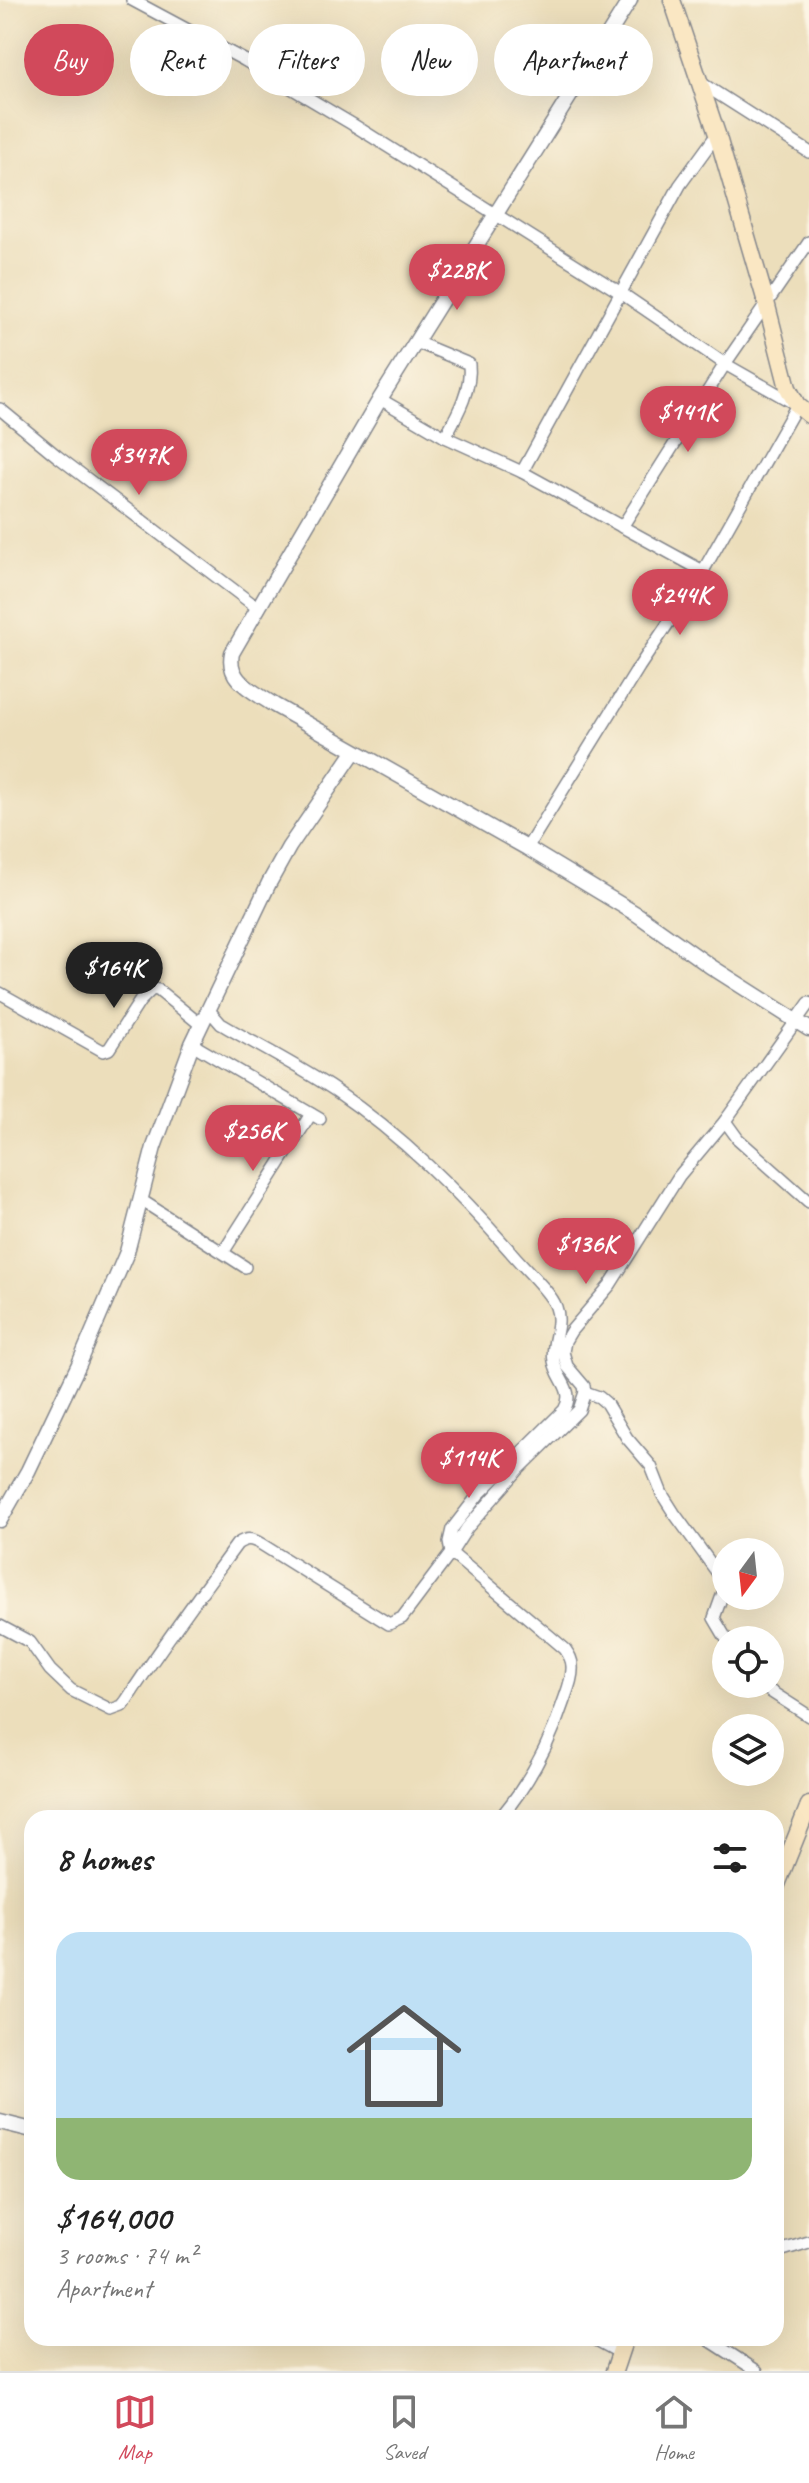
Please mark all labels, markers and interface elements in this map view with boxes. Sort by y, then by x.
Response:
chip: Buy [24,24,114,96]
chip: Rent [130,24,232,96]
chip: Filters [248,24,365,96]
chip: New [381,24,478,96]
chip: Apartment [494,24,653,96]
pin: $228K [401,244,513,312]
text: $228K [427,253,487,286]
pin: $141K [632,386,744,454]
text: $141K [658,395,718,428]
pin: $347K [83,429,195,497]
text: $347K [109,438,169,471]
pin: $244K [624,569,736,637]
text: $244K [650,578,710,611]
pin: $164K [58,942,170,1010]
text: $164K [84,951,144,984]
pin: $256K [197,1105,309,1173]
text: $256K [223,1114,283,1147]
pin: $136K [530,1218,642,1286]
text: $136K [556,1227,616,1260]
pin: $114K [413,1432,525,1500]
text: $114K [439,1441,499,1474]
north arrow [712,1538,784,1610]
map controls [712,1538,784,1786]
button: locate [712,1626,784,1698]
button: layers [712,1714,784,1786]
icon: filters [708,1836,752,1880]
text: 8 homes [56,1837,152,1880]
icon: home [332,1984,476,2128]
text: $164,000 [56,2196,171,2239]
text: 3 rooms · 74 m² [56,2239,197,2272]
text: Apartment [56,2272,152,2305]
tab: Map [113,2390,157,2466]
tab: Saved [382,2390,426,2466]
tab: Home [652,2390,696,2466]

